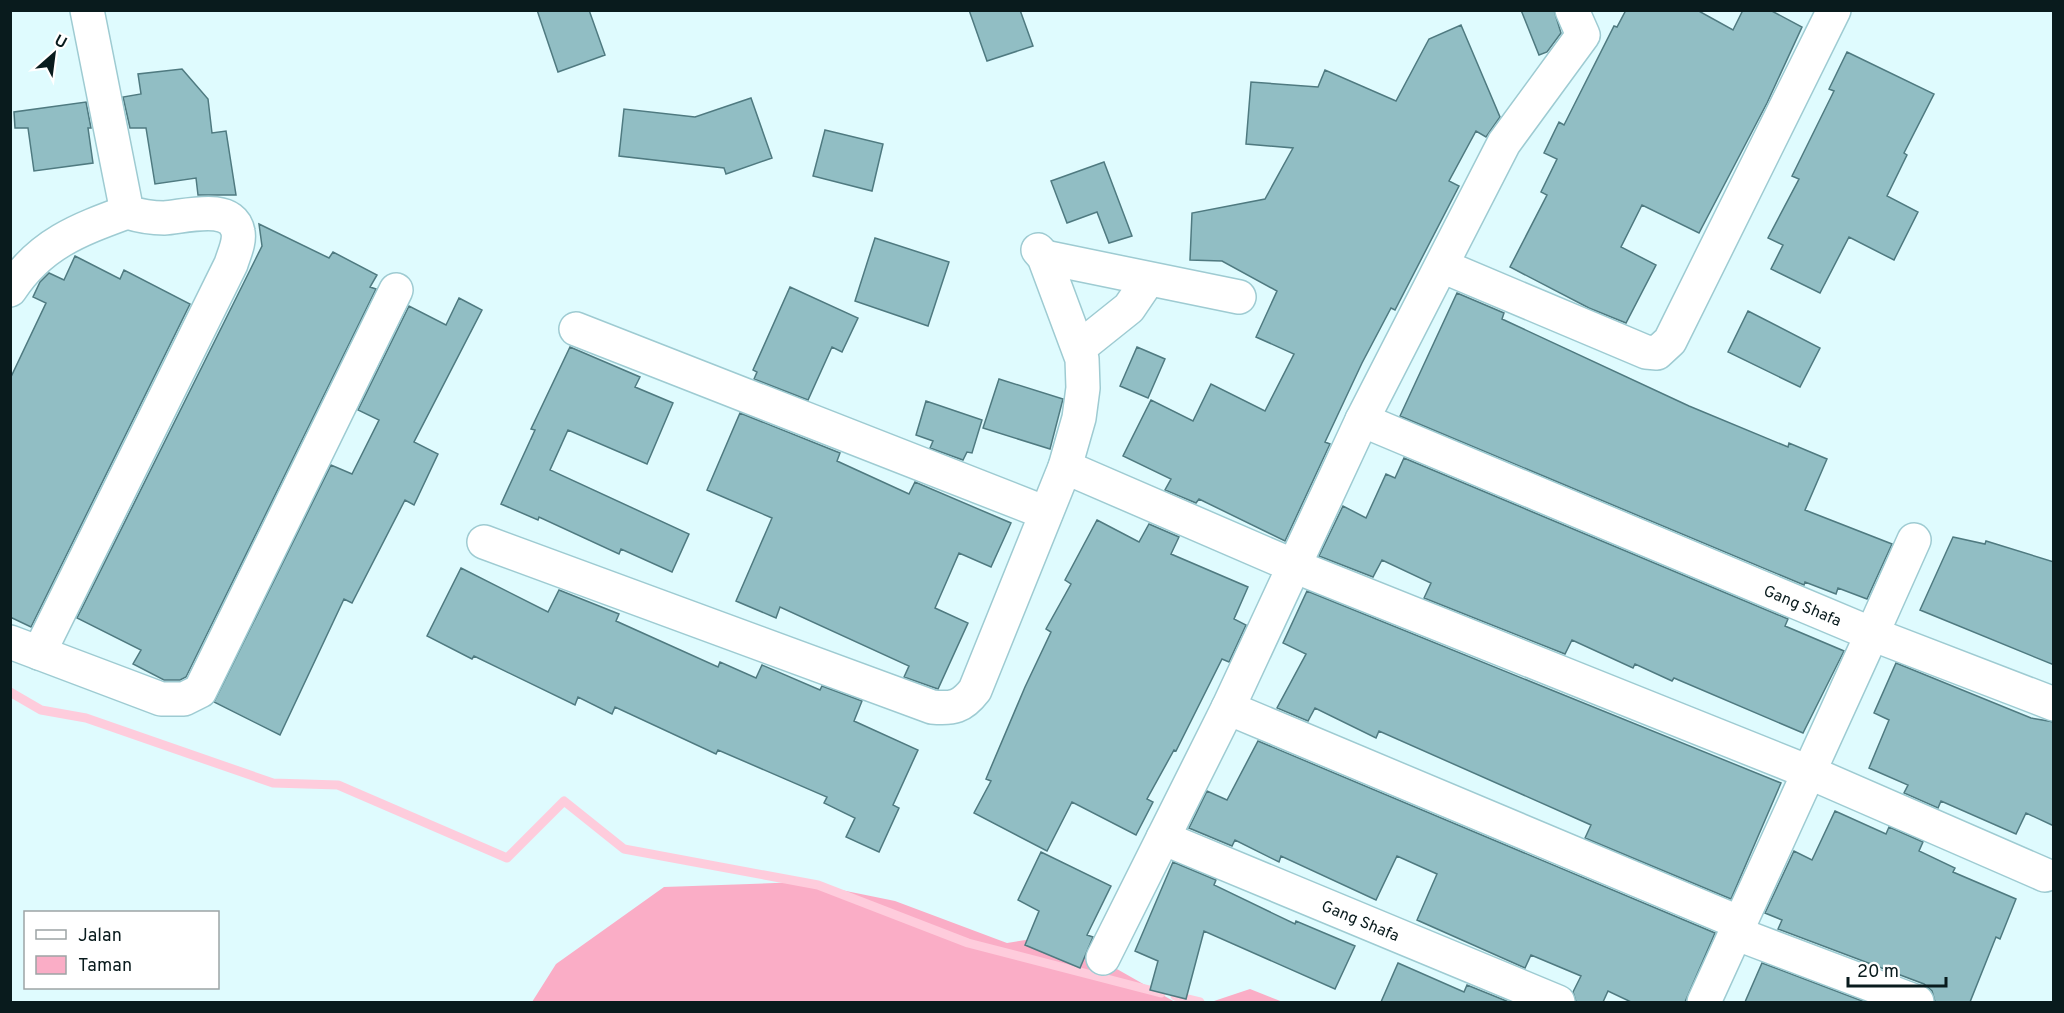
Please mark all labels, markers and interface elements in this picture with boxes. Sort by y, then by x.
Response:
north arrow [24,24,84,84]
text: U [50,31,70,54]
street label: Gang Shafa [1760,582,1844,632]
street label: Gang Shafa [1318,897,1402,947]
legend [24,911,219,989]
text: Jalan [78,925,122,948]
scale bar [1848,950,1946,988]
text: Taman [78,955,132,978]
text: 20 m [1857,961,1899,984]

